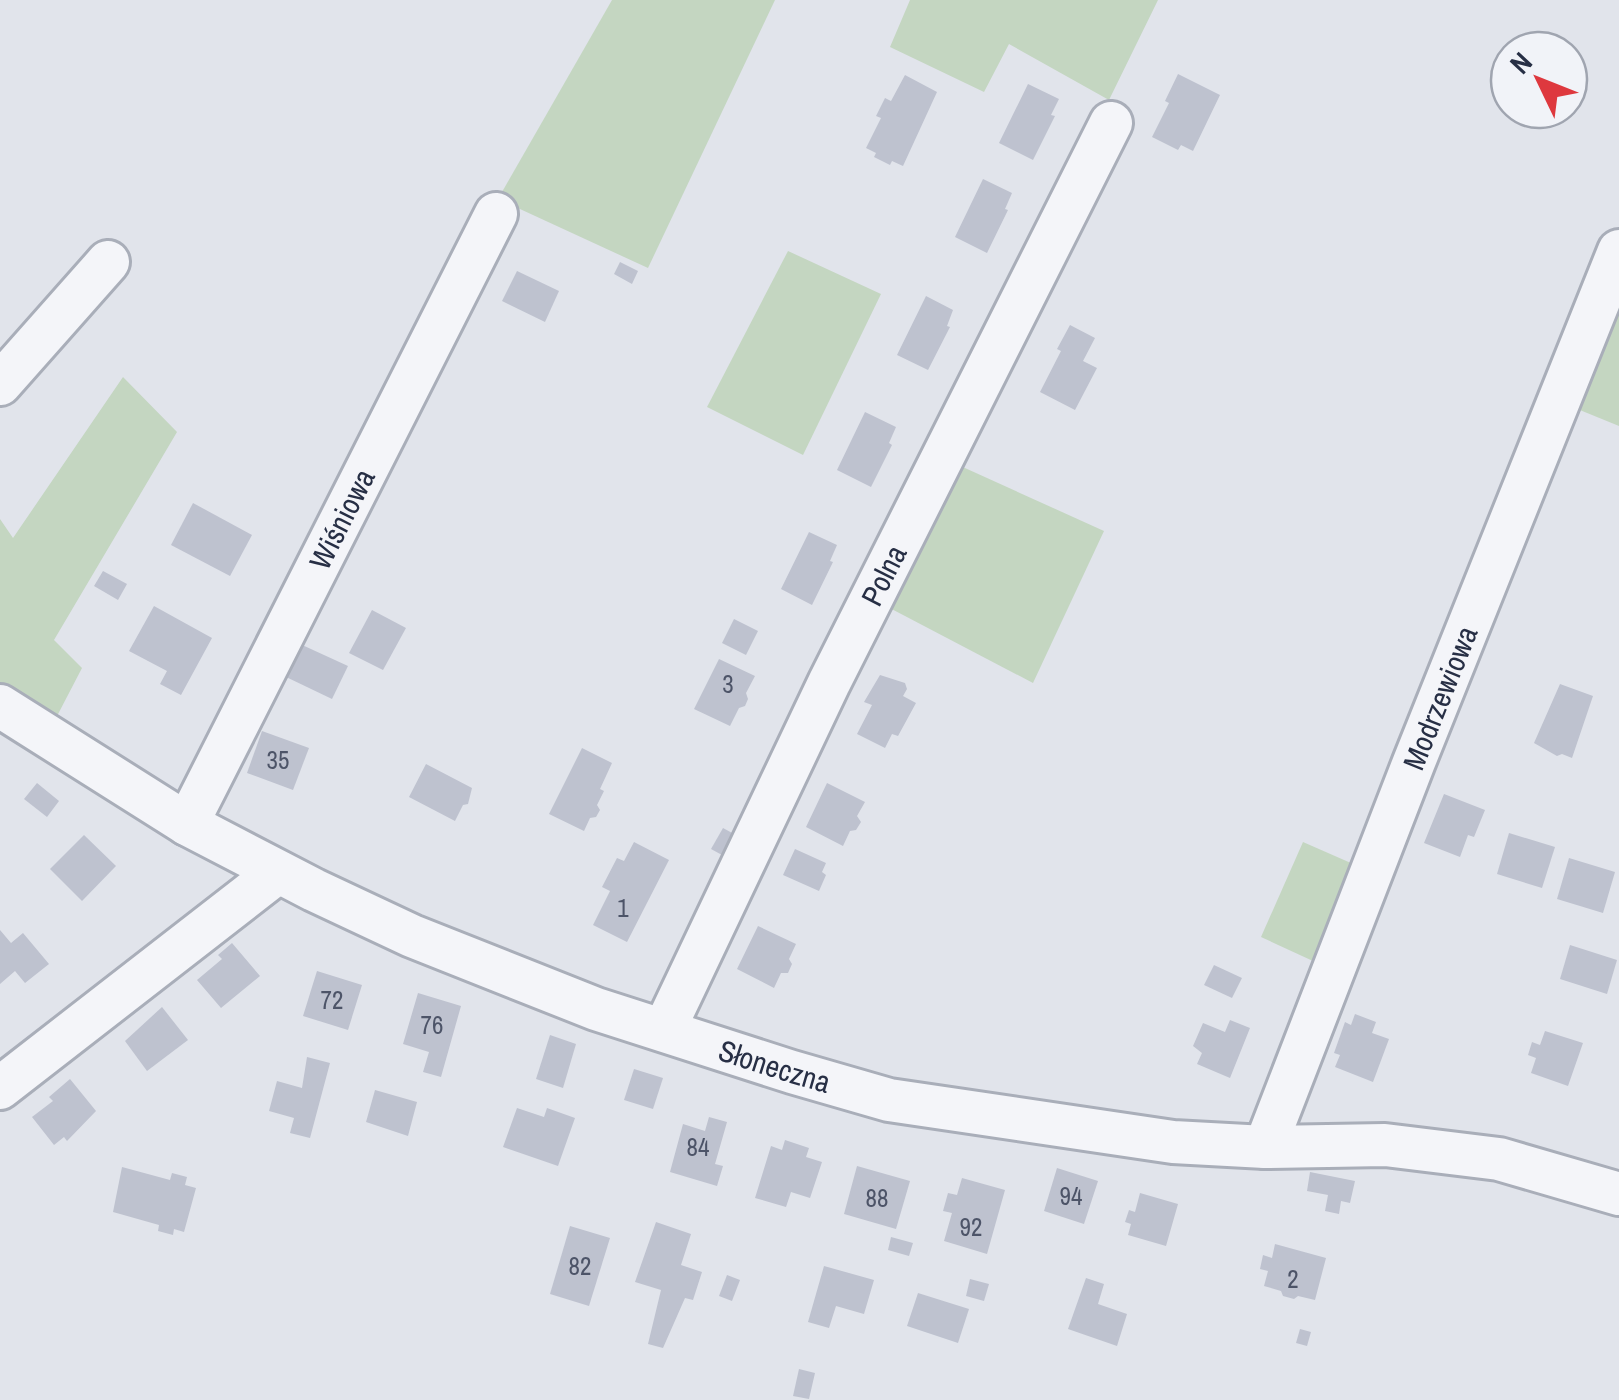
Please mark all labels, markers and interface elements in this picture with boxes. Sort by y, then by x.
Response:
north arrow [1489,30,1589,130]
text: N [1501,44,1540,82]
street label: Wiśniowa [299,461,384,576]
street label: Polna [851,538,915,612]
street label: Modrzewiowa [1393,620,1487,776]
house number: 3 [722,667,734,701]
house number: 35 [267,743,289,777]
house number: 1 [617,891,629,925]
house number: 72 [321,983,343,1017]
house number: 76 [421,1008,443,1042]
street label: Słoneczna [714,1030,835,1102]
house number: 84 [687,1130,709,1164]
house number: 94 [1060,1179,1082,1213]
house number: 88 [866,1181,888,1215]
house number: 92 [960,1210,982,1244]
house number: 82 [569,1249,591,1283]
house number: 2 [1287,1262,1299,1296]

